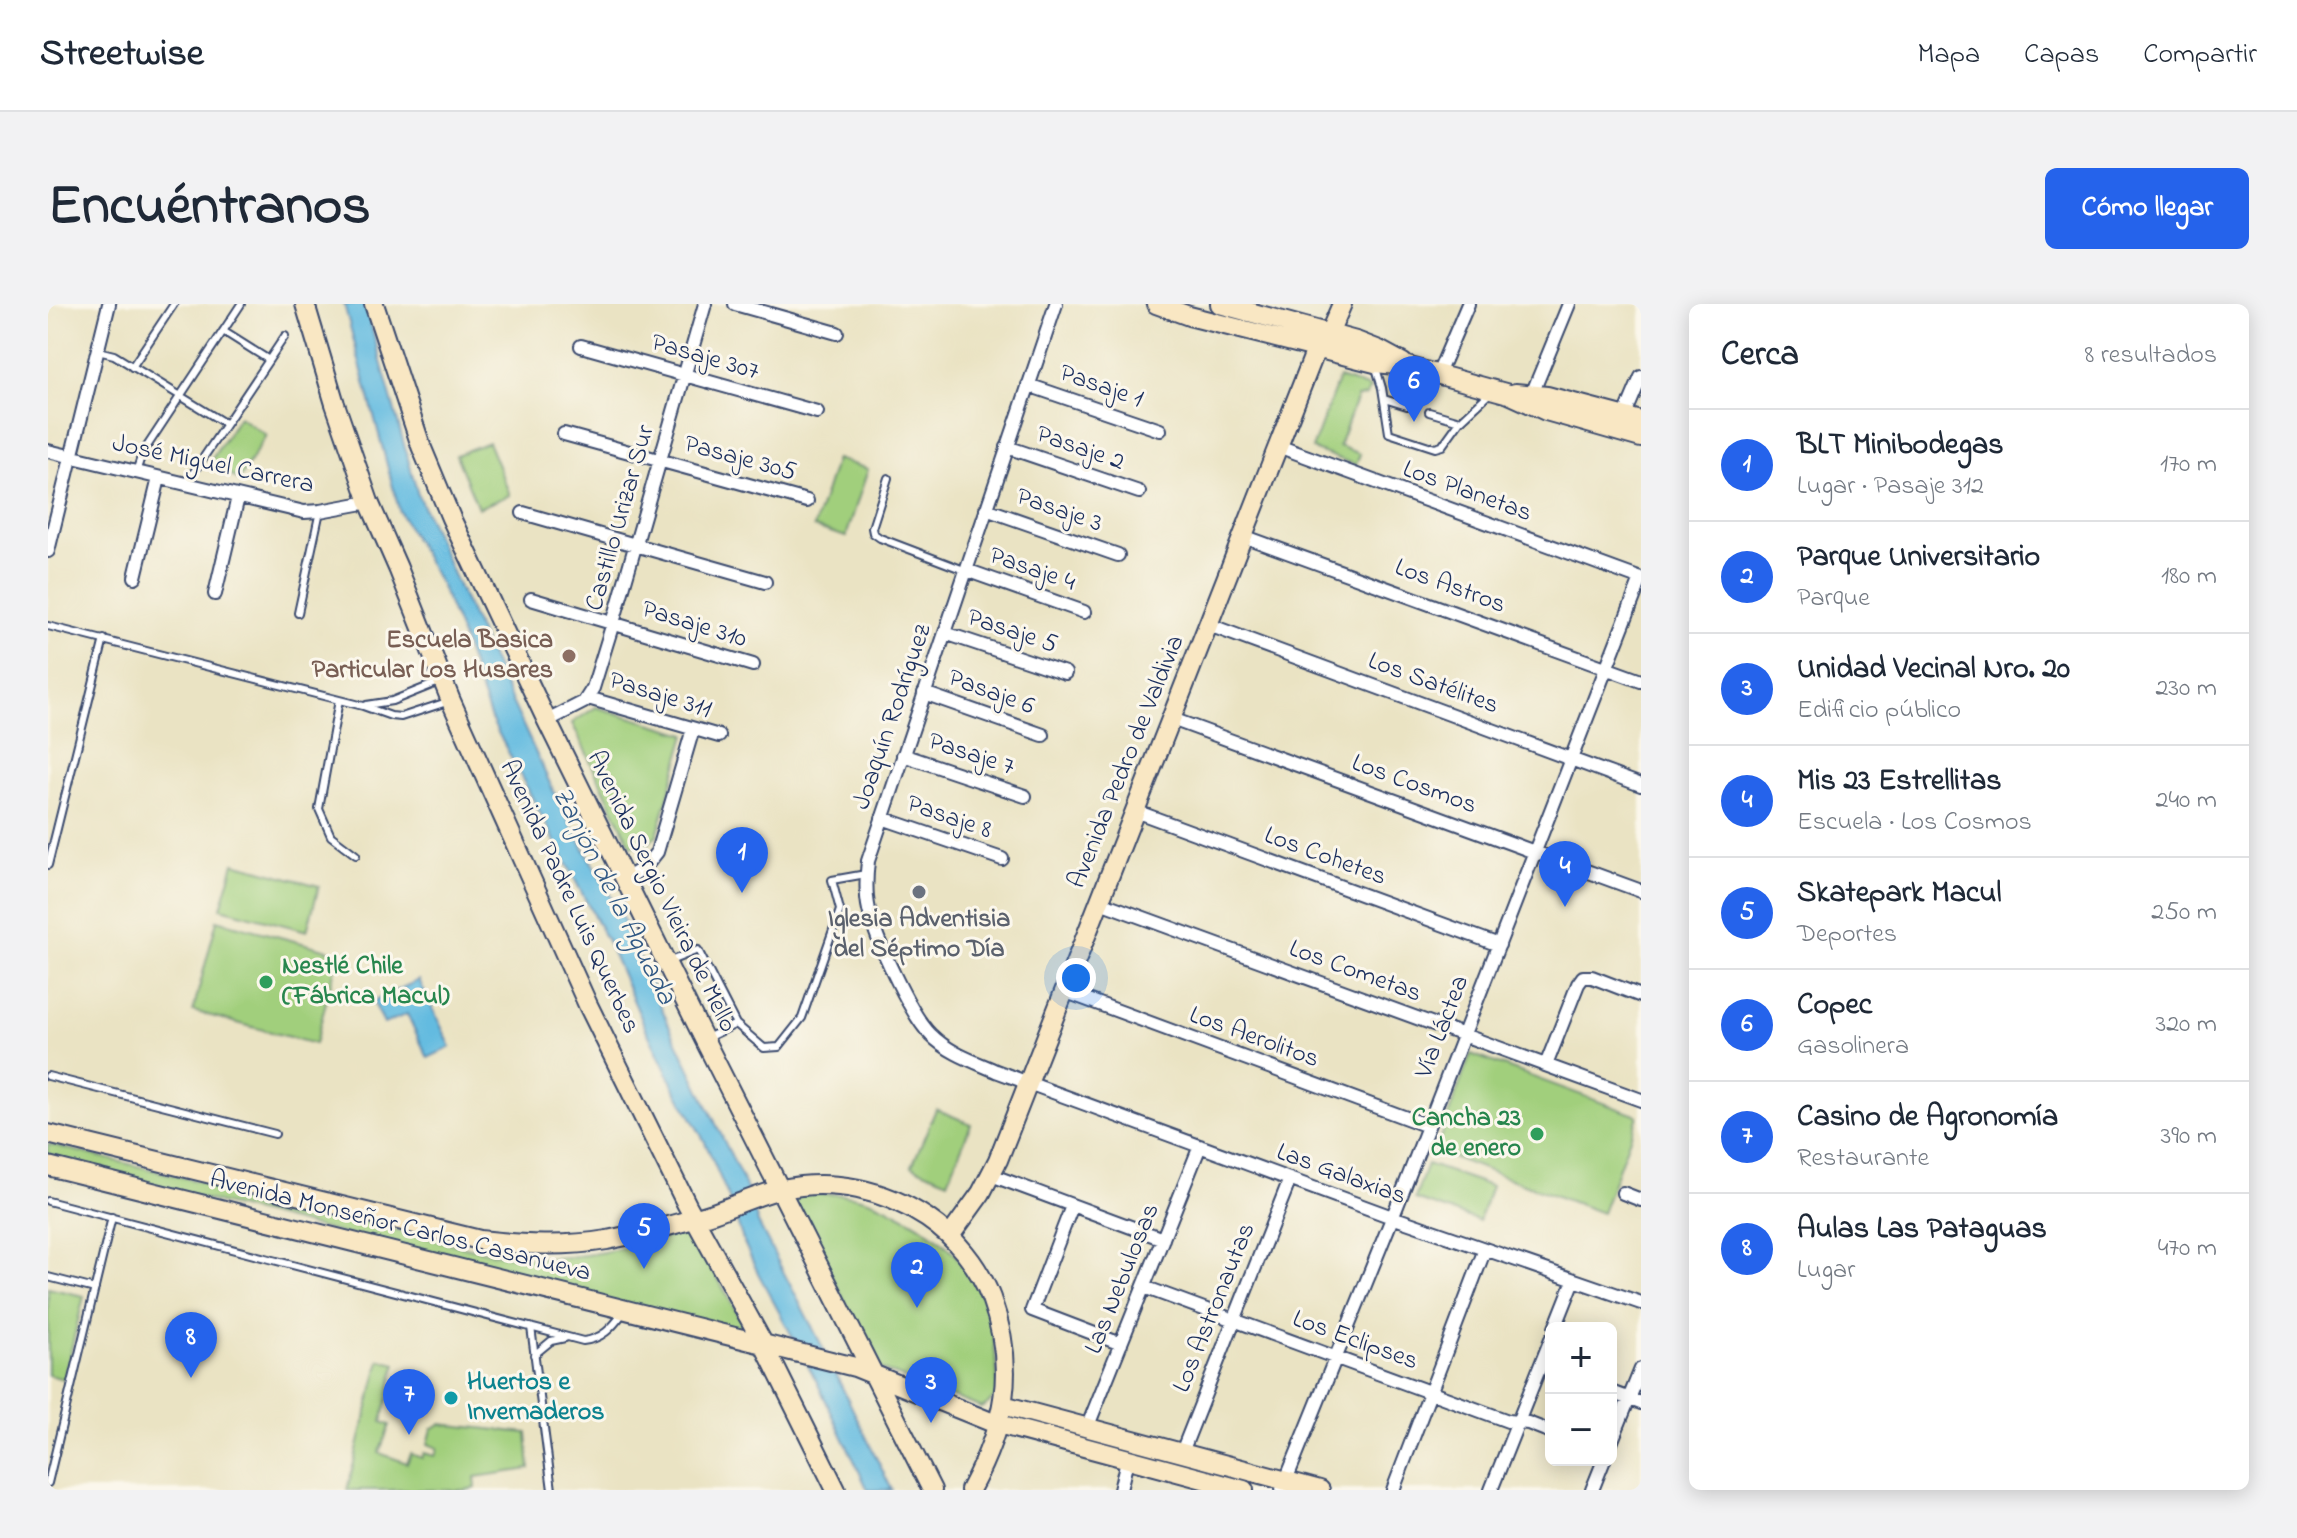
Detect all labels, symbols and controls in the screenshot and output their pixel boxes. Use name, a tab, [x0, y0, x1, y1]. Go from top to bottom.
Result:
text: Streetwise	[40, 27, 204, 83]
text: Mapa	[1918, 35, 1980, 76]
text: Capas	[2024, 35, 2099, 76]
text: Compartir	[2143, 35, 2257, 76]
text: Encuéntranos	[48, 168, 371, 249]
button: Cómo llegar	[2045, 168, 2249, 249]
street label: Pasaje 307	[646, 324, 764, 392]
text: Cerca	[1721, 331, 1799, 381]
text: 8 resultados	[2085, 337, 2217, 375]
street label: Pasaje 1	[1054, 355, 1148, 419]
pin: 6	[1388, 356, 1440, 422]
street label: Pasaje 2	[1031, 416, 1129, 482]
street label: Castillo Urizar Sur	[576, 420, 666, 615]
text: BLT Minibodegas	[1797, 424, 2004, 468]
street label: José Miguel Carrera	[109, 425, 317, 505]
street label: Pasaje 305	[680, 426, 801, 492]
text: 1	[1743, 446, 1751, 484]
text: 170 m	[2160, 446, 2217, 484]
street label: Los Planetas	[1397, 451, 1537, 533]
text: Lugar · Pasaje 312	[1797, 468, 1984, 506]
street label: Pasaje 3	[1011, 479, 1107, 543]
text: Parque Universitario	[1797, 536, 2040, 580]
street label: Pasaje 4	[984, 538, 1080, 603]
street label: Los Astros	[1389, 549, 1511, 625]
text: 2	[1741, 558, 1753, 596]
text: 180 m	[2161, 558, 2217, 596]
text: Parque	[1797, 580, 1870, 618]
street label: Pasaje 310	[637, 591, 751, 659]
street label: Pasaje 5	[962, 600, 1062, 664]
street label: Joaquín Rodríguez	[843, 619, 943, 815]
place label: Escuela Basica Particular Los Husares	[312, 622, 553, 690]
street label: Avenida Pedro de Valdivia	[1059, 630, 1195, 894]
street label: Los Satélites	[1362, 643, 1504, 725]
marker: Escuela Basica Particular Los Husares	[560, 647, 578, 665]
text: Unidad Vecinal Nro. 20	[1797, 648, 2070, 692]
street label: Pasaje 6	[942, 660, 1040, 726]
street label: Pasaje 311	[604, 662, 716, 730]
text: 3	[1742, 670, 1752, 708]
text: 230 m	[2155, 670, 2217, 708]
text: Edificio público	[1797, 692, 1961, 730]
street label: Pasaje 7	[923, 723, 1019, 787]
street label: Avenida Sergio Vieira de Mello	[576, 745, 746, 1039]
street label: Los Cosmos	[1346, 745, 1482, 825]
street label: Avenida Padre Luis Querbes	[489, 754, 649, 1040]
text: Mis 23 Estrellitas	[1797, 760, 2001, 804]
water label: Zanjón de la Aguada	[540, 780, 686, 1013]
text: 4	[1742, 782, 1752, 820]
text: 240 m	[2155, 782, 2217, 820]
street label: Pasaje 8	[901, 786, 997, 850]
text: Escuela · Los Cosmos	[1797, 804, 2032, 842]
street label: Los Cohetes	[1259, 817, 1391, 897]
pin: 1	[716, 827, 768, 893]
pin: 4	[1539, 841, 1591, 907]
text: Skatepark Macul	[1797, 872, 2001, 916]
marker: Iglesia Adventisia del Séptimo Día	[910, 883, 928, 901]
text: 5	[1740, 894, 1754, 932]
text: 250 m	[2151, 894, 2217, 932]
place label: Iglesia Adventisia del Séptimo Día	[828, 901, 1010, 969]
text: Deportes	[1797, 916, 1897, 954]
street label: Los Cometas	[1283, 930, 1427, 1014]
place label: Nestlé Chile (Fábrica Macul)	[282, 948, 450, 1016]
your location	[1056, 958, 1096, 998]
street label: Vía Láctea	[1406, 970, 1480, 1085]
marker: Nestlé Chile (Fábrica Macul)	[257, 973, 275, 991]
text: Copec	[1797, 984, 1872, 1028]
street label: Los Aerolitos	[1184, 997, 1324, 1079]
text: 6	[1741, 1006, 1753, 1044]
text: 320 m	[2155, 1006, 2217, 1044]
text: Gasolinera	[1797, 1028, 1909, 1066]
text: Casino de Agronomía	[1797, 1096, 2058, 1140]
place label: Cancha 23 de enero	[1412, 1100, 1521, 1168]
text: 7	[1742, 1118, 1752, 1156]
text: 390 m	[2161, 1118, 2217, 1156]
marker: Cancha 23 de enero	[1528, 1125, 1546, 1143]
street label: Las Galaxias	[1271, 1134, 1411, 1216]
text: Restaurante	[1797, 1140, 1929, 1178]
street label: Avenida Monseñor Carlos Casanueva	[205, 1161, 595, 1293]
street label: Las Nebulosas	[1076, 1198, 1170, 1360]
pin: 5	[618, 1203, 670, 1269]
text: Aulas Las Pataguas	[1797, 1208, 2047, 1252]
street label: Los Astronautas	[1164, 1217, 1266, 1399]
text: 8	[1742, 1230, 1752, 1268]
text: 470 m	[2158, 1230, 2217, 1268]
pin: 2	[891, 1242, 943, 1308]
text: Lugar	[1797, 1252, 1855, 1290]
street label: Los Eclipses	[1287, 1301, 1423, 1381]
pin: 8	[165, 1312, 217, 1378]
map controls	[1545, 1322, 1617, 1466]
button: +	[1545, 1322, 1617, 1394]
pin: 3	[905, 1357, 957, 1423]
place label: Huertos e Invernaderos	[467, 1364, 604, 1432]
pin: 7	[383, 1369, 435, 1435]
marker: Huertos e Invernaderos	[442, 1389, 460, 1407]
button: −	[1545, 1394, 1617, 1466]

